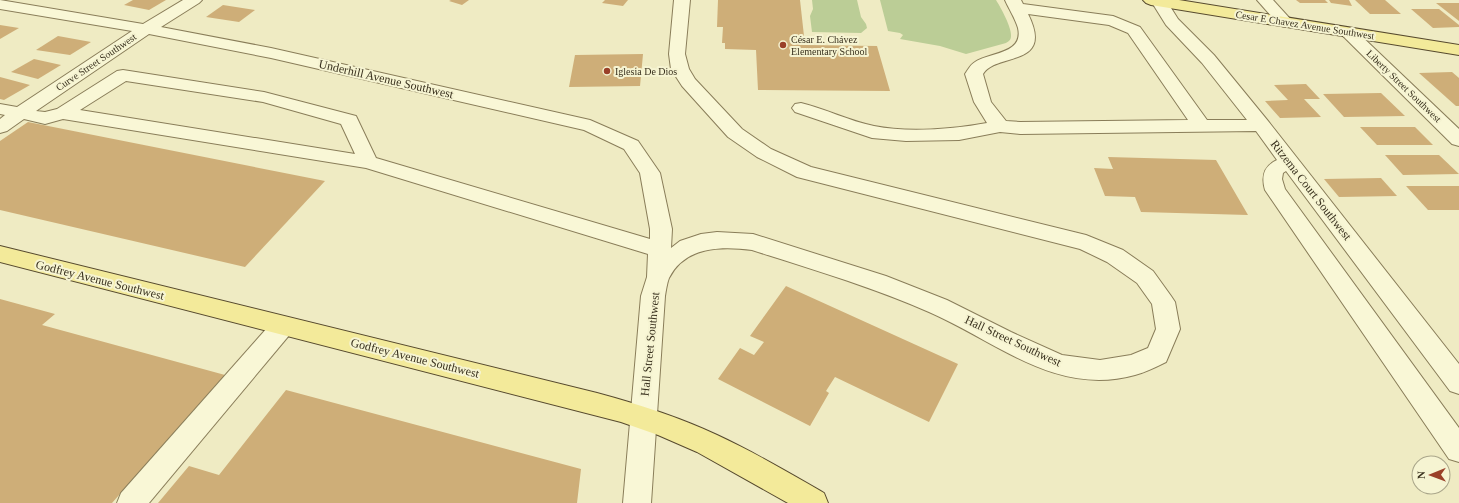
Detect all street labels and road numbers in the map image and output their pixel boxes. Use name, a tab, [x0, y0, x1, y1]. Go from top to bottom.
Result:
street label: Cesar E Chavez Avenue Southwest	[1235, 9, 1375, 41]
street label: Curve Street Southwest	[54, 31, 138, 93]
street label: Liberty Street Southwest	[1364, 48, 1444, 125]
street label: Underhill Avenue Southwest	[317, 57, 455, 101]
street label: Ritzema Court Southwest	[1268, 137, 1355, 243]
street label: Godfrey Avenue Southwest	[34, 257, 166, 303]
street label: Hall Street Southwest	[638, 291, 663, 397]
street label: Hall Street Southwest	[963, 313, 1064, 370]
street label: Godfrey Avenue Southwest	[349, 335, 481, 381]

